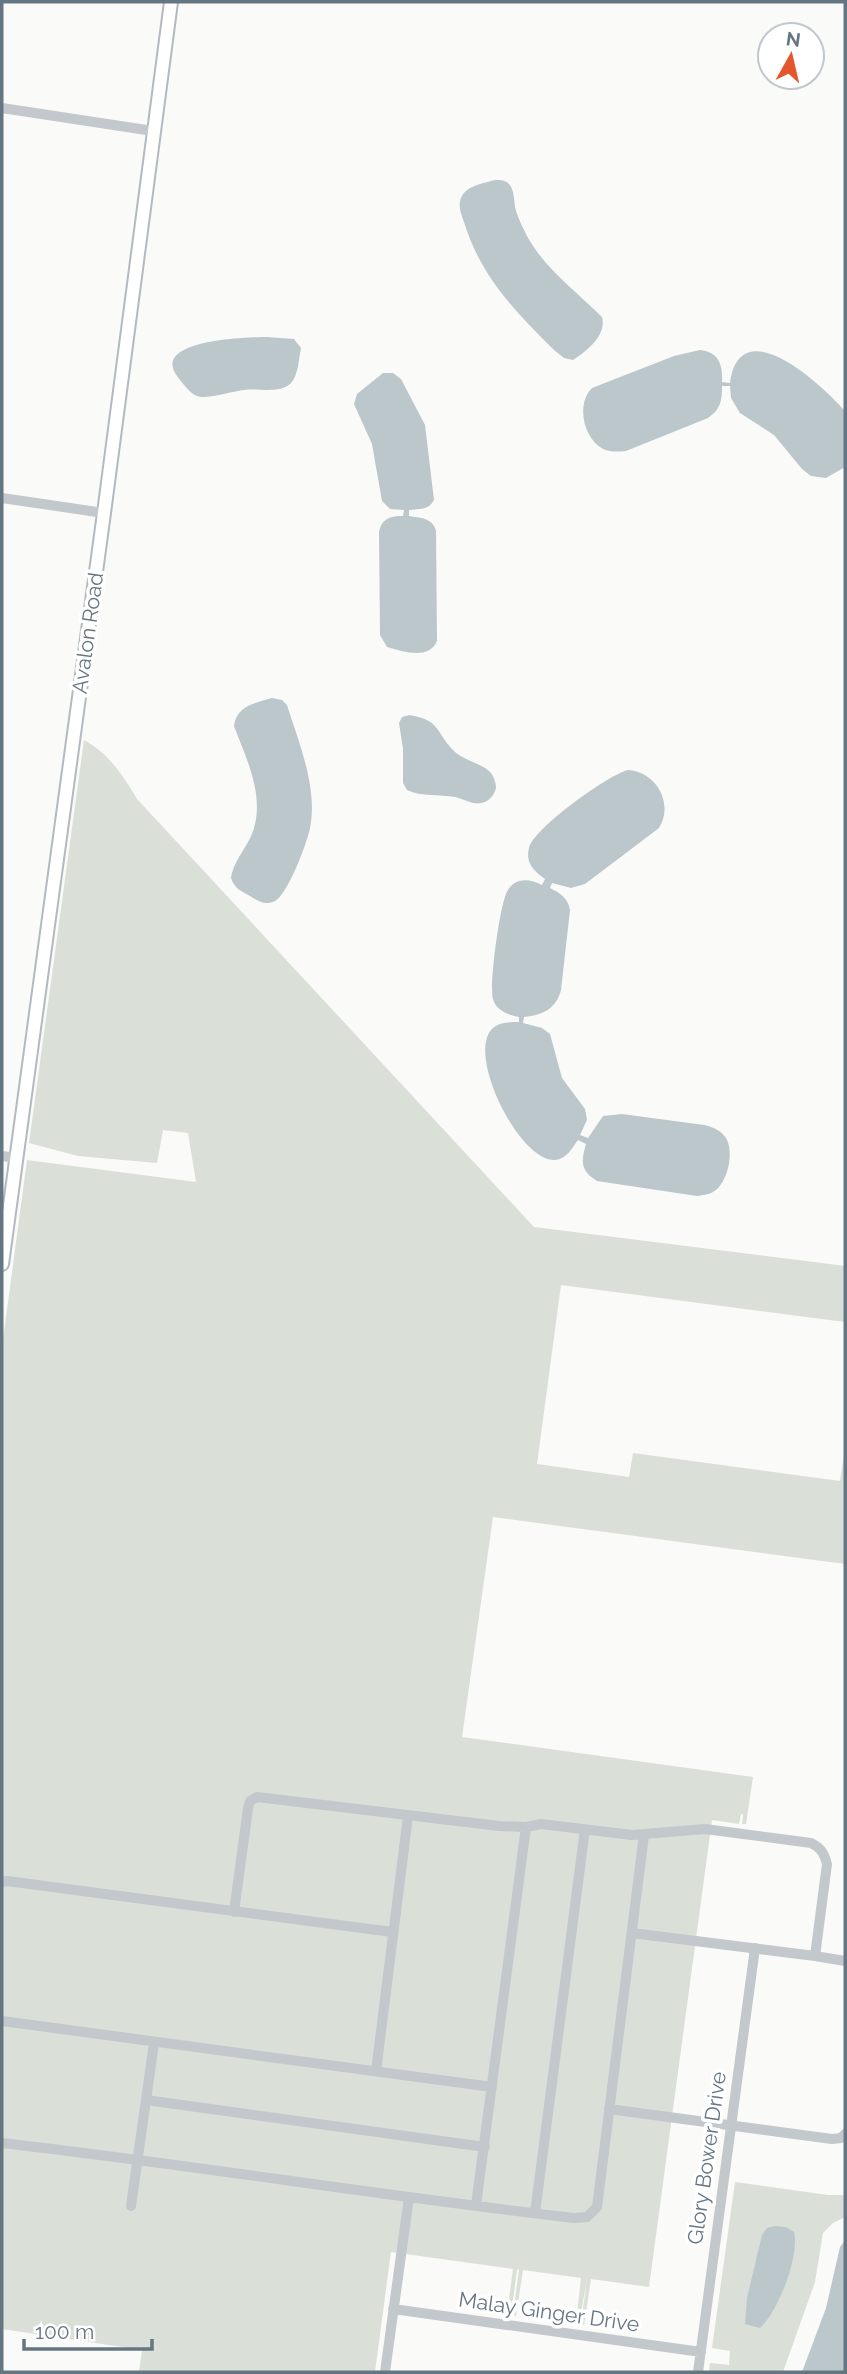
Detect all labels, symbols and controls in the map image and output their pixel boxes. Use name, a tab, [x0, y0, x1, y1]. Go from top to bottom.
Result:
north arrow	[756, 21, 826, 91]
text: N	[785, 27, 802, 51]
street label: Avalon Road	[67, 571, 108, 695]
street label: Glory Bower Drive	[682, 2070, 731, 2246]
street label: Malay Ginger Drive	[457, 2286, 641, 2337]
scale bar	[24, 2308, 152, 2352]
text: 100 m	[35, 2319, 94, 2344]

